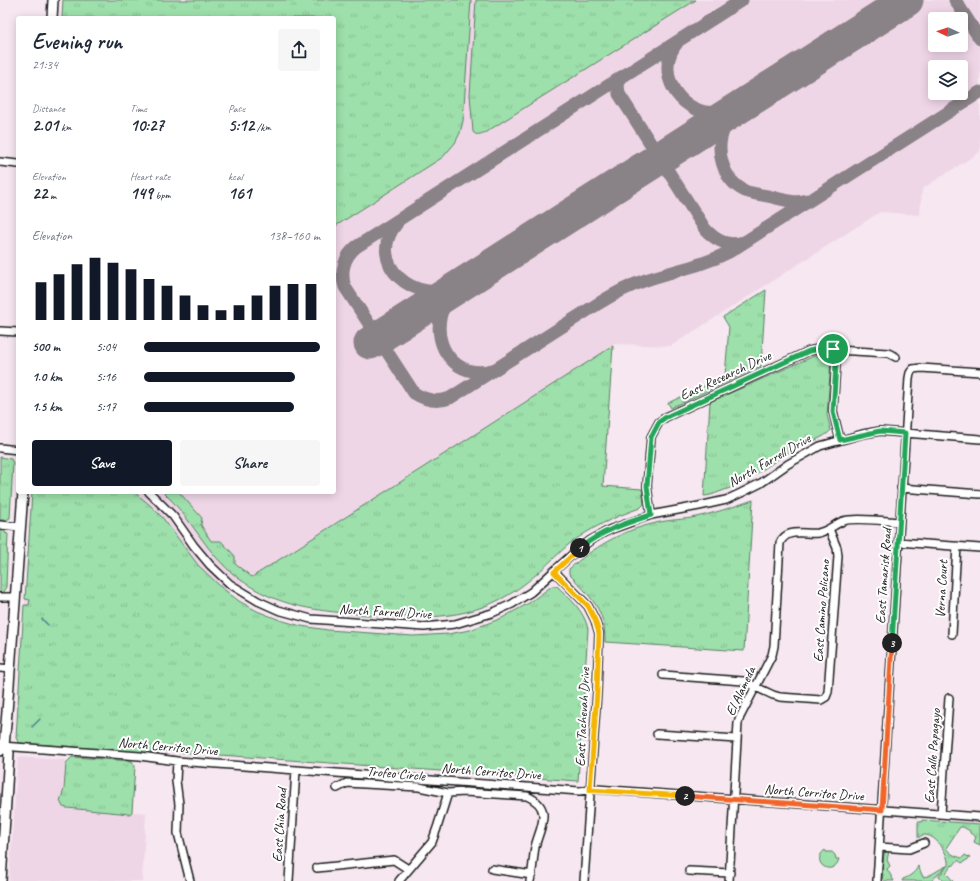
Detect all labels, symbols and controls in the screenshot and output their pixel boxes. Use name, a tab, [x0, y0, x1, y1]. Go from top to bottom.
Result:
north arrow	[928, 12, 968, 52]
map controls	[928, 12, 968, 100]
text: Evening run	[32, 28, 122, 56]
button: share	[278, 29, 320, 71]
text: 21:34	[32, 57, 58, 73]
button: layers	[928, 60, 968, 100]
text: Distance	[32, 101, 65, 115]
text: Time	[130, 101, 147, 115]
text: Pace	[228, 101, 245, 115]
text: 2.01	[32, 115, 58, 136]
text: 10:27	[130, 115, 164, 136]
text: 5:12	[228, 115, 254, 136]
text: km	[58, 120, 72, 134]
text: /km	[254, 120, 271, 134]
text: Elevation	[32, 169, 66, 183]
text: Heart rate	[130, 169, 170, 183]
text: kcal	[228, 169, 243, 183]
text: 22	[32, 183, 47, 204]
text: 149	[130, 183, 153, 204]
text: 161	[228, 183, 251, 204]
text: m	[47, 188, 56, 202]
text: bpm	[153, 188, 171, 202]
text: Elevation	[32, 228, 72, 244]
text: 138–160 m	[269, 228, 320, 244]
pin	[816, 332, 850, 366]
icon: arrive	[822, 338, 844, 360]
text: 500 m	[32, 339, 60, 355]
text: 5:04	[96, 339, 116, 355]
street label: East Research Drive	[677, 346, 775, 404]
text: 1.0 km	[32, 369, 62, 385]
text: 5:16	[96, 369, 116, 385]
text: 1.5 km	[32, 399, 62, 415]
text: 5:17	[96, 399, 116, 415]
street label: North Farrell Drive	[725, 429, 815, 491]
button: Save	[32, 440, 172, 486]
button: Share	[180, 440, 320, 486]
street label: East Tamarisk Road	[872, 525, 895, 624]
pin: 1	[570, 538, 590, 558]
text: 1	[578, 541, 582, 555]
street label: East Camino Pelicano	[809, 557, 834, 663]
street label: Verna Court	[931, 558, 952, 618]
street label: North Farrell Drive	[339, 601, 433, 622]
pin: 3	[882, 633, 902, 653]
text: 3	[890, 636, 894, 650]
street label: El Alameda	[722, 663, 760, 719]
street label: East Tachevah Drive	[571, 666, 594, 767]
street label: East Calle Papagayo	[921, 707, 944, 804]
street label: North Cerritos Drive	[118, 734, 220, 759]
street label: North Cerritos Drive	[441, 760, 543, 784]
street label: Trofeo Circle	[366, 762, 427, 785]
street label: North Cerritos Drive	[764, 781, 866, 805]
street label: East Chia Road	[268, 785, 291, 863]
pin: 2	[675, 786, 695, 806]
text: 2	[683, 789, 687, 803]

